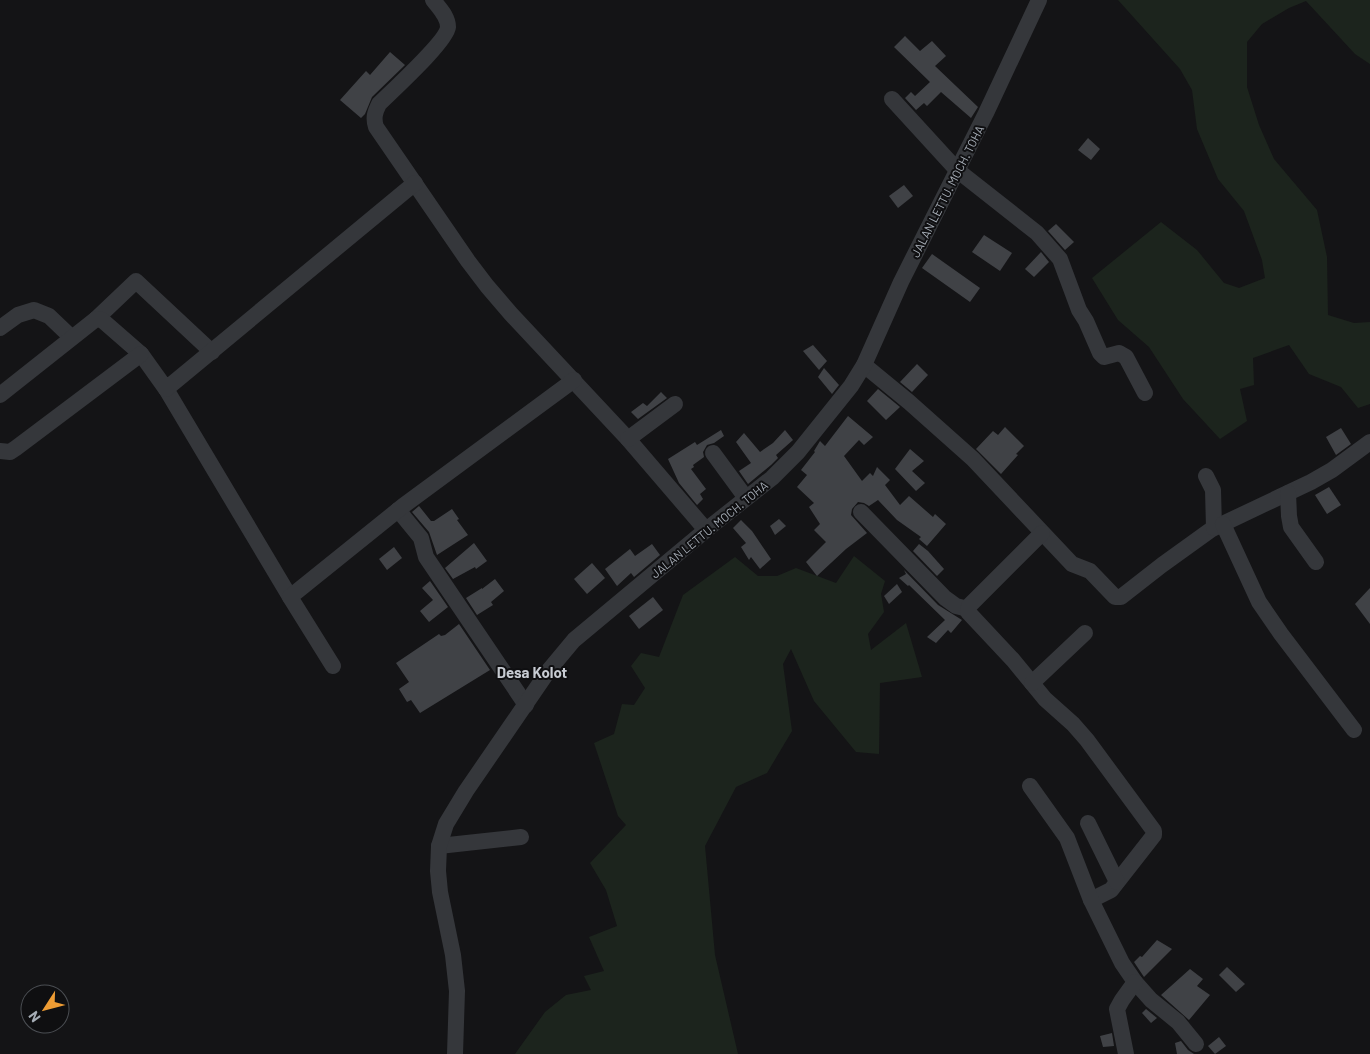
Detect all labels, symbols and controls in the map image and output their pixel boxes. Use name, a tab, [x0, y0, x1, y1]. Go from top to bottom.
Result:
street label: JALAN LETTU. MOCH. TOHA	[908, 123, 986, 259]
street label: JALAN LETTU. MOCH. TOHA	[648, 478, 770, 580]
district label: Desa Kolot	[497, 663, 568, 681]
north arrow	[20, 984, 70, 1034]
text: N	[24, 1008, 44, 1026]

